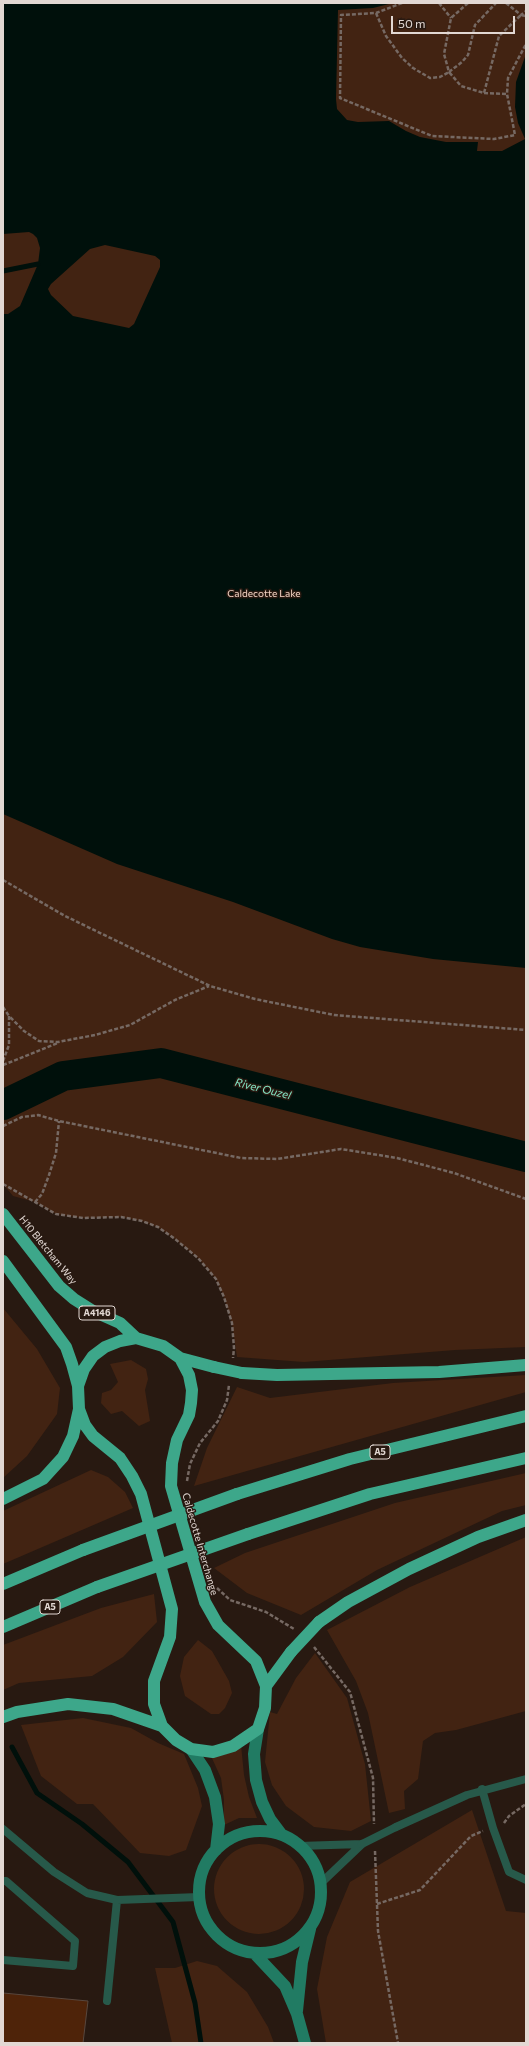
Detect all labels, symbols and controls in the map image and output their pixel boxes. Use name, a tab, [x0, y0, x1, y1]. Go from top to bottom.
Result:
scale bar	[393, 8, 517, 34]
text: 50 m	[398, 16, 426, 30]
park label: Caldecotte Lake	[227, 588, 301, 600]
water label: River Ouzel	[234, 1076, 292, 1102]
street label: H10 Bletcham Way	[17, 1213, 79, 1287]
road number: A4146	[79, 1306, 115, 1320]
road number: A5	[370, 1445, 390, 1459]
street label: Caldecotte Interchange	[180, 1492, 220, 1596]
road number: A5	[40, 1600, 60, 1614]

